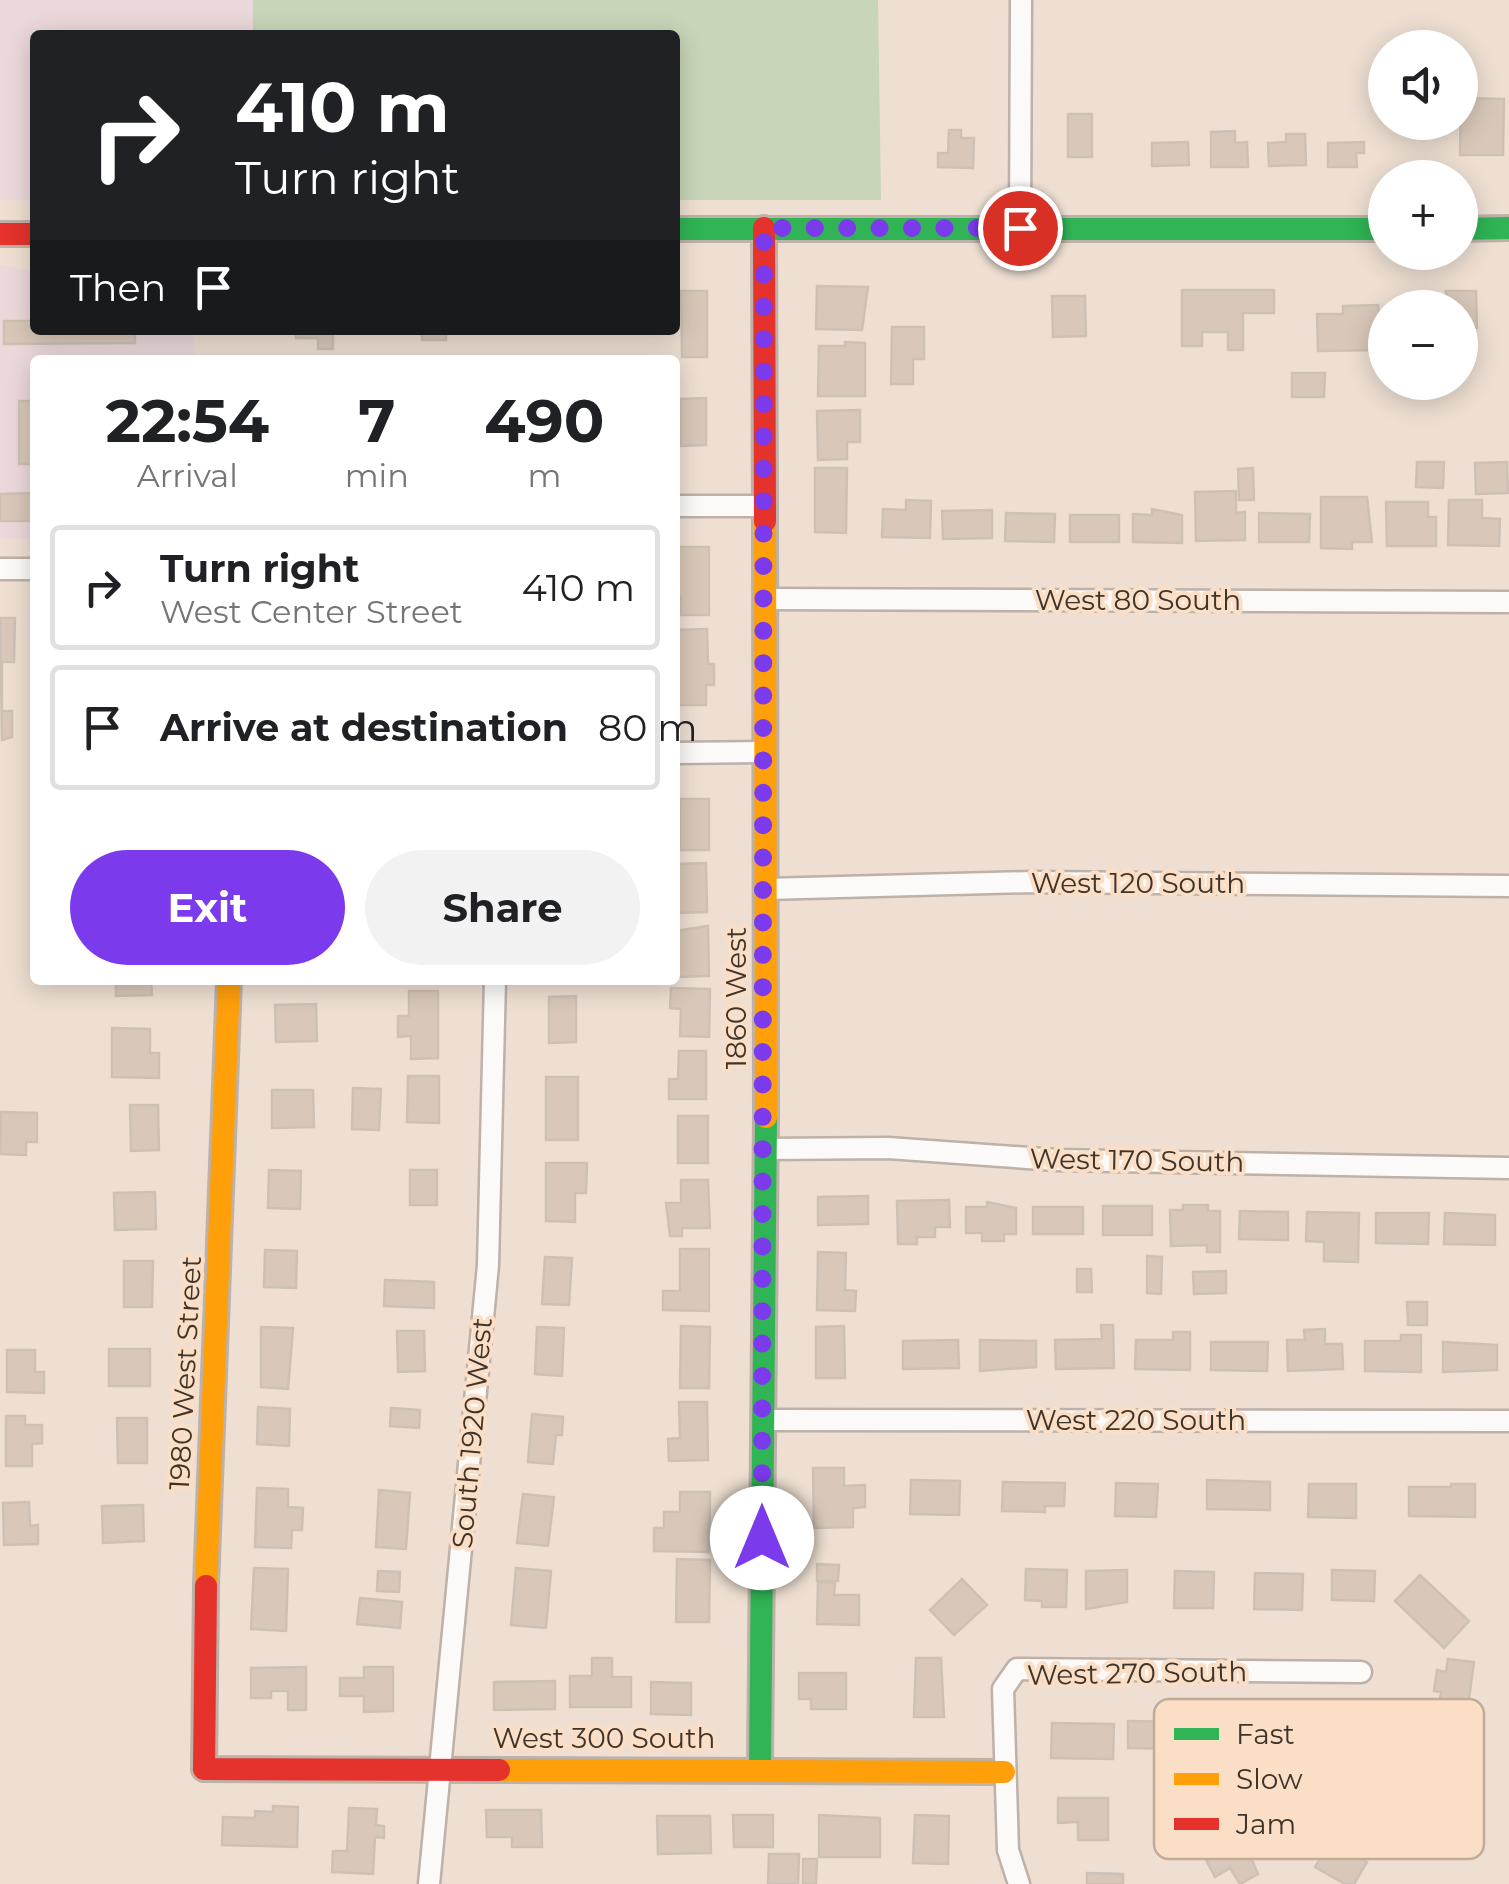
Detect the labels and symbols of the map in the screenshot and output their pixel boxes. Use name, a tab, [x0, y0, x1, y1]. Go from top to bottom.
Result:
pin	[978, 186, 1063, 271]
street label: West 80 South	[1035, 583, 1241, 617]
street label: West 120 South	[1031, 866, 1245, 900]
street label: 1860 West	[719, 927, 753, 1069]
street label: West 170 South	[1029, 1141, 1245, 1179]
street label: 1980 West Street	[162, 1255, 208, 1491]
street label: South 1920 West	[445, 1316, 499, 1550]
street label: West 220 South	[1026, 1403, 1246, 1437]
position arrow	[710, 1486, 814, 1590]
street label: West 270 South	[1027, 1654, 1247, 1692]
legend	[1154, 1699, 1484, 1859]
text: Fast	[1236, 1717, 1295, 1751]
street label: West 300 South	[493, 1721, 715, 1755]
text: Slow	[1236, 1762, 1303, 1796]
text: Jam	[1235, 1807, 1296, 1841]

